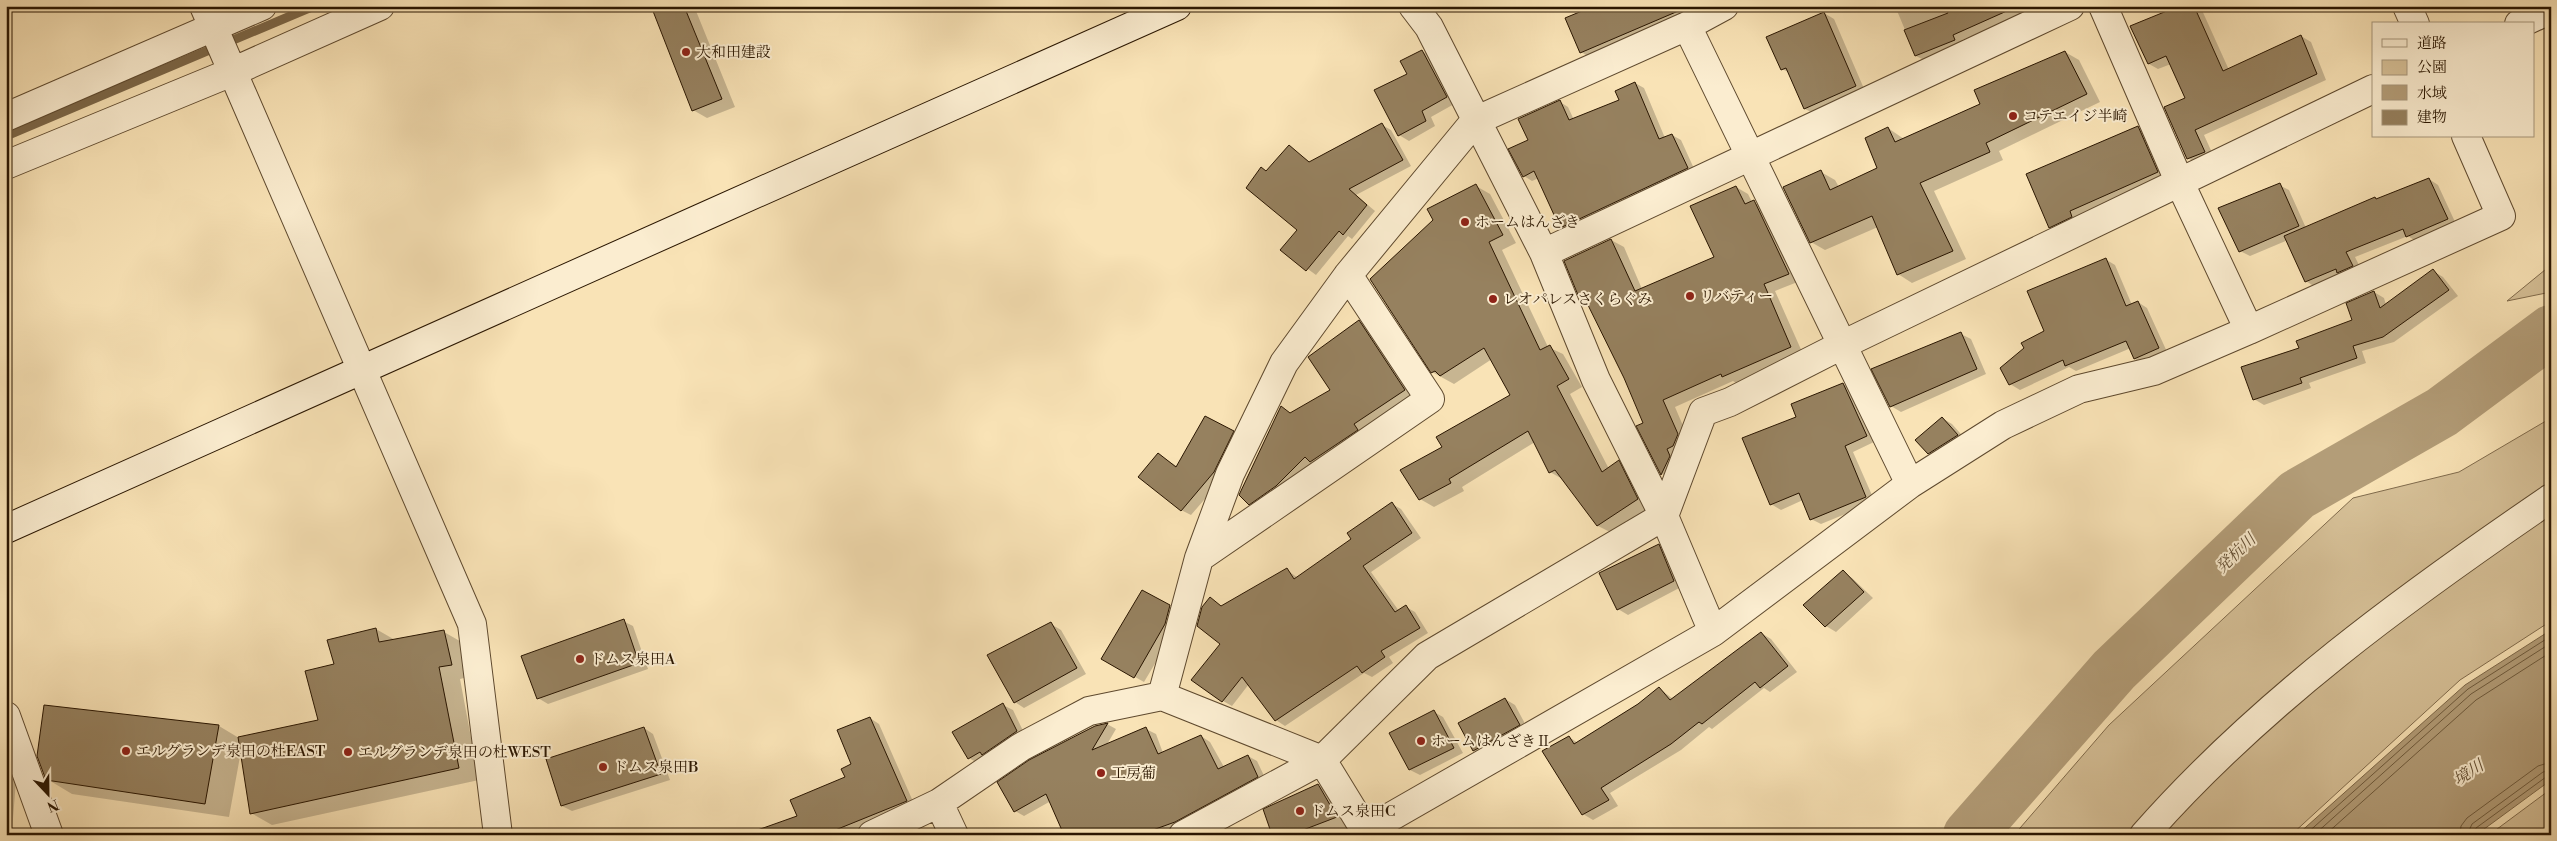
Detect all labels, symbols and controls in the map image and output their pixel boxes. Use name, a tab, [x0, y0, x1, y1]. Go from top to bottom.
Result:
legend	[2372, 22, 2534, 138]
text: 道路	[2417, 34, 2447, 53]
place label: 大和田建設	[696, 43, 771, 62]
marker: 大和田建設	[680, 46, 692, 58]
text: 公園	[2417, 58, 2447, 77]
text: 水域	[2417, 84, 2447, 103]
place label: コテエイジ半崎	[2023, 107, 2127, 126]
text: 建物	[2417, 108, 2447, 127]
marker: コテエイジ半崎	[2007, 110, 2019, 122]
place label: ホームはんざき	[1475, 213, 1580, 232]
marker: ホームはんざき	[1459, 216, 1471, 228]
place label: リバティー	[1700, 287, 1773, 306]
place label: レオパレスさくらぐみ	[1503, 290, 1652, 309]
marker: リバティー	[1684, 290, 1696, 302]
marker: レオパレスさくらぐみ	[1487, 293, 1499, 305]
water label: 発杭川	[2211, 528, 2261, 578]
place label: ドムス泉田A	[590, 650, 676, 669]
marker: ドムス泉田A	[574, 653, 586, 665]
place label: ホームはんざきⅡ	[1431, 732, 1551, 751]
marker: ホームはんざきⅡ	[1415, 735, 1427, 747]
place label: エルグランデ泉田の杜EAST	[136, 742, 326, 761]
place label: エルグランデ泉田の杜WEST	[358, 743, 551, 762]
marker: エルグランデ泉田の杜EAST	[120, 745, 132, 757]
marker: エルグランデ泉田の杜WEST	[342, 746, 354, 758]
water label: 境川	[2450, 755, 2489, 790]
place label: ドムス泉田B	[613, 758, 699, 777]
marker: ドムス泉田B	[597, 761, 609, 773]
place label: 工房葡	[1111, 764, 1156, 783]
marker: 工房葡	[1095, 767, 1107, 779]
north arrow	[22, 768, 72, 818]
text: N	[44, 795, 61, 816]
place label: ドムス泉田C	[1310, 802, 1395, 821]
marker: ドムス泉田C	[1294, 805, 1306, 817]

